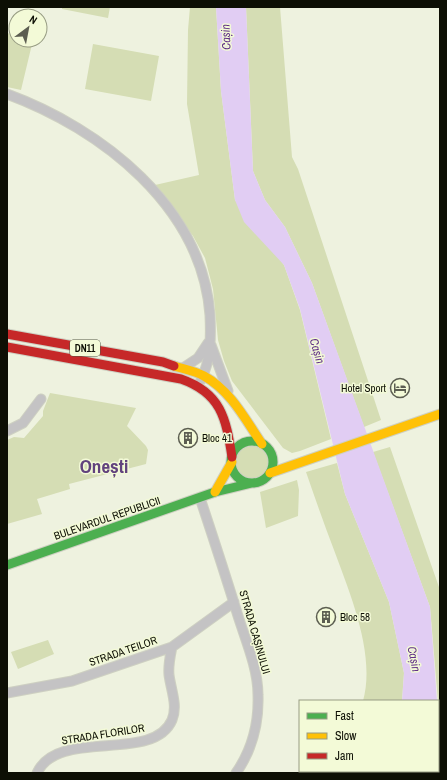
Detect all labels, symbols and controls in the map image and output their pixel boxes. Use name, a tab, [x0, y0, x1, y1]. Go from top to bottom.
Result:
north arrow	[8, 8, 48, 48]
text: N	[27, 12, 40, 27]
water label: Cașin	[218, 24, 234, 50]
water label: Cașin	[306, 336, 328, 366]
road number: DN11	[70, 340, 100, 356]
hotel icon: Hotel Sport	[389, 377, 411, 399]
place label: Hotel Sport	[341, 381, 386, 395]
building icon: Bloc 41	[177, 427, 199, 449]
place label: Bloc 41	[202, 431, 232, 445]
district label: Onești	[80, 453, 128, 479]
street label: BULEVARDUL REPUBLICII	[52, 493, 162, 543]
street label: STRADA CAȘINULUI	[236, 588, 274, 676]
building icon: Bloc 58	[315, 606, 337, 628]
place label: Bloc 58	[340, 610, 370, 624]
street label: STRADA TEILOR	[87, 633, 159, 669]
water label: Cașin	[404, 645, 424, 673]
legend	[299, 700, 439, 772]
text: Fast	[335, 708, 354, 724]
street label: STRADA FLORILOR	[61, 720, 146, 747]
text: Slow	[335, 728, 357, 744]
text: Jam	[335, 748, 354, 764]

